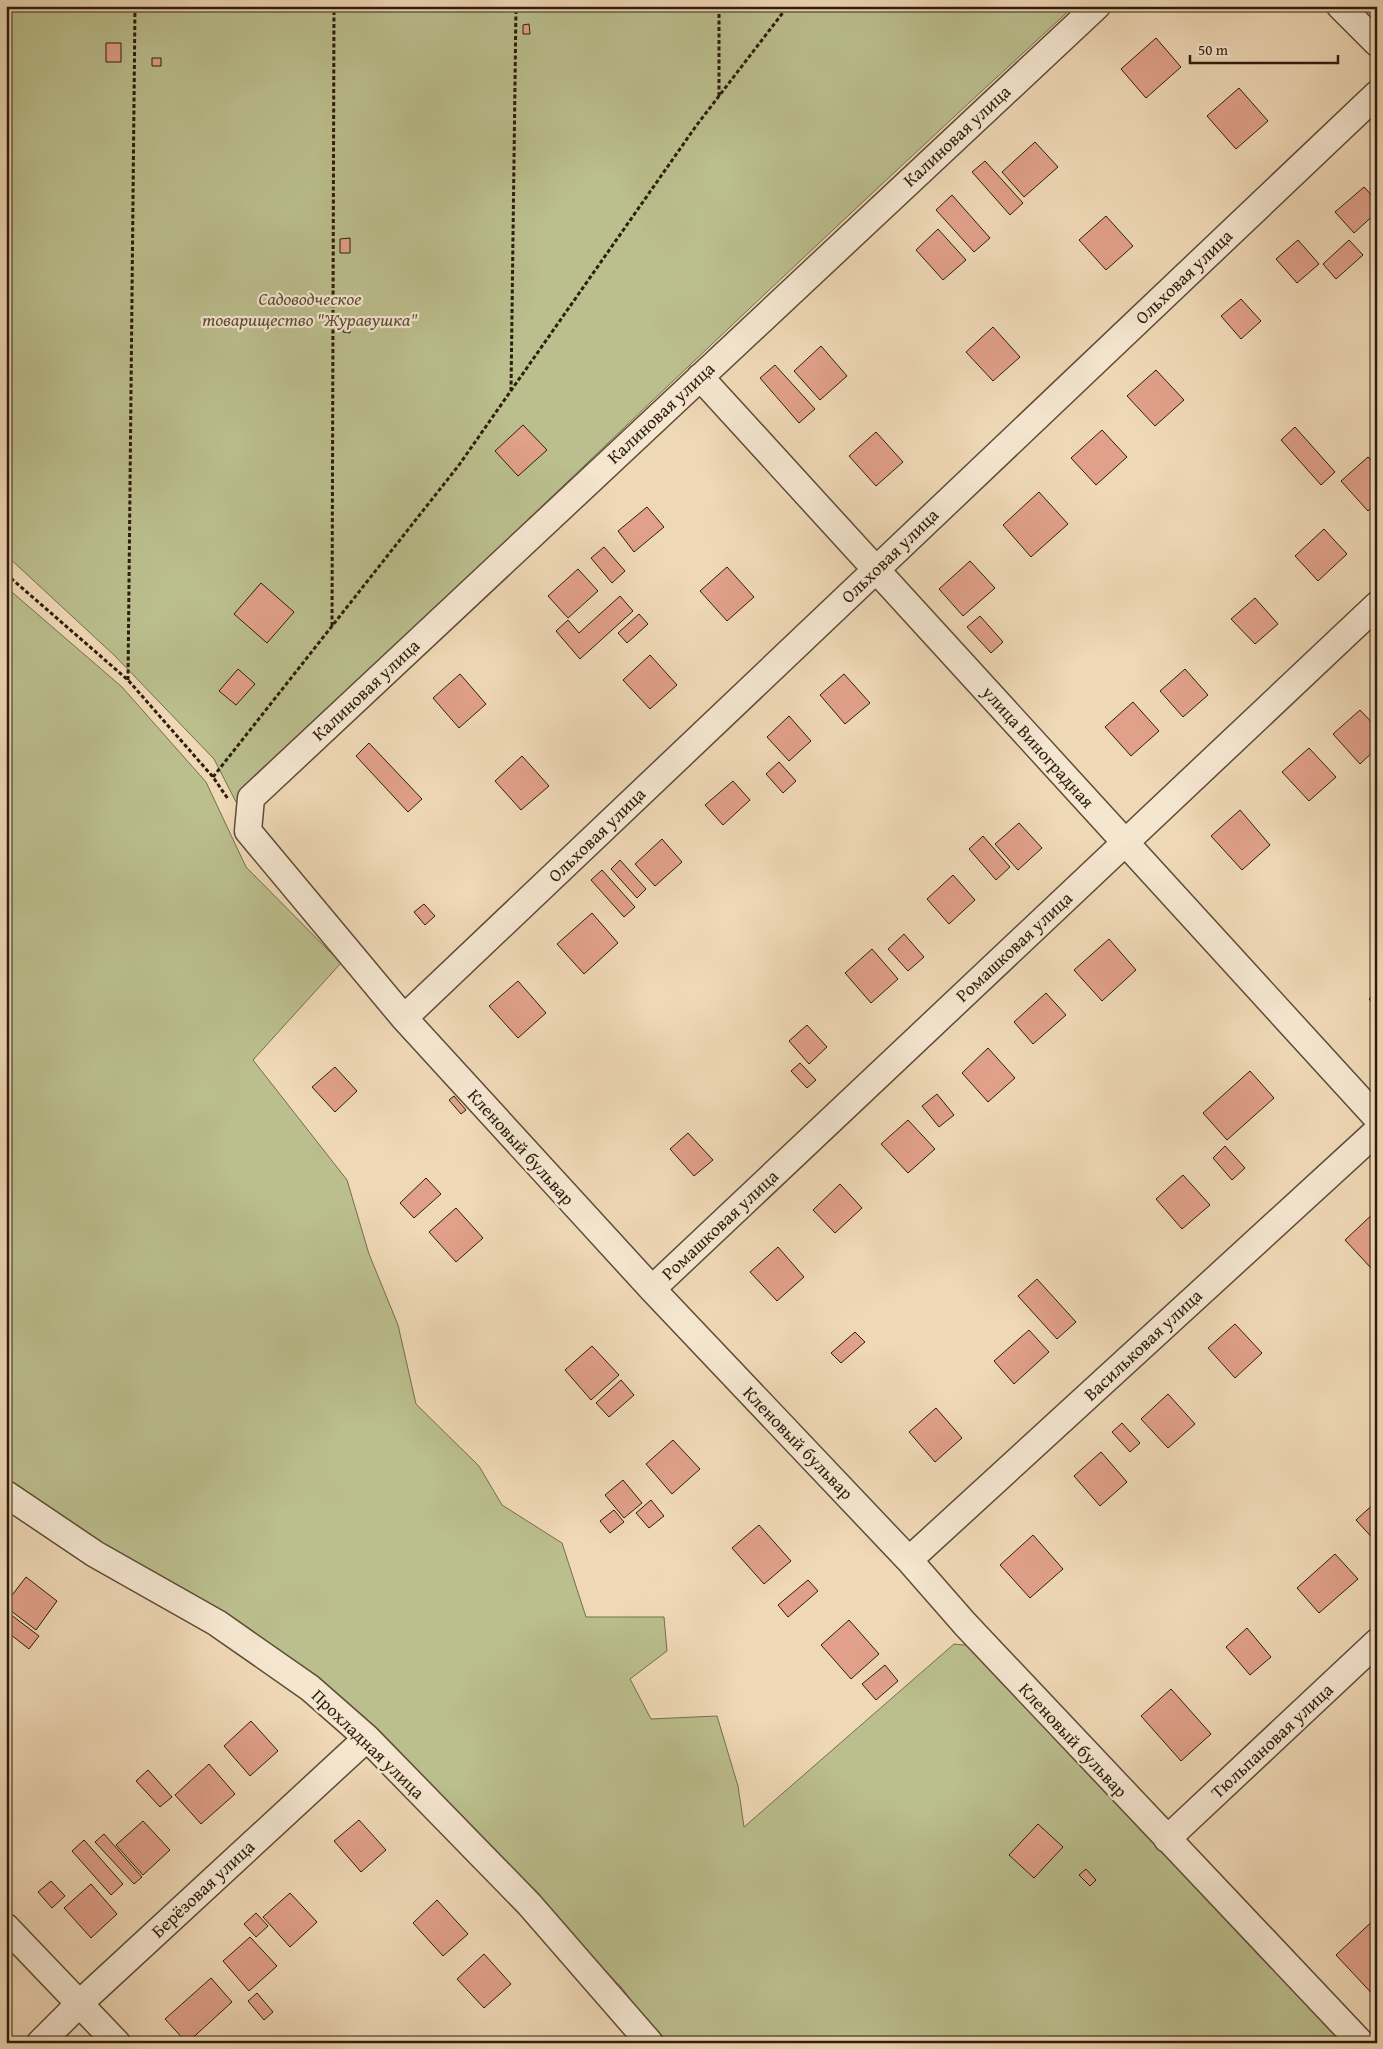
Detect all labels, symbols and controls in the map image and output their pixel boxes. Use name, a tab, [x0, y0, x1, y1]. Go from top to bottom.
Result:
scale bar	[1190, 32, 1338, 64]
text: 50 m	[1198, 39, 1229, 60]
street label: Калиновая улица	[897, 78, 1017, 193]
street label: Ольховая улица	[1129, 223, 1239, 330]
park label: Садоводческое товарищество "Журавушка"	[202, 285, 418, 333]
street label: Калиновая улица	[601, 355, 721, 470]
street label: Ольховая улица	[835, 502, 945, 609]
street label: Калиновая улица	[306, 632, 426, 747]
street label: улица Виноградная	[975, 679, 1101, 814]
street label: Ольховая улица	[542, 781, 652, 888]
street label: Ромашковая улица	[949, 885, 1079, 1008]
street label: Кленовый бульвар	[462, 1082, 581, 1211]
street label: Ромашковая улица	[655, 1163, 785, 1286]
street label: Васильковая улица	[1077, 1282, 1208, 1407]
street label: Кленовый бульвар	[737, 1380, 860, 1506]
street label: Кленовый бульвар	[1013, 1676, 1134, 1804]
street label: Тюльпановая улица	[1204, 1676, 1339, 1805]
street label: Прохладная улица	[306, 1682, 431, 1805]
street label: Берёзовая улица	[145, 1833, 261, 1944]

